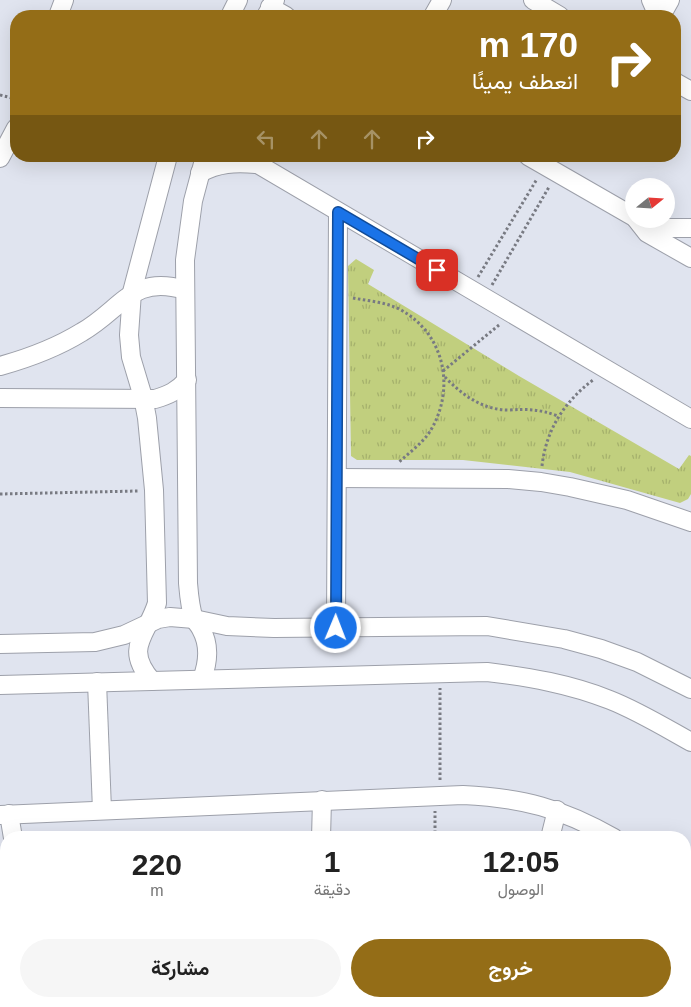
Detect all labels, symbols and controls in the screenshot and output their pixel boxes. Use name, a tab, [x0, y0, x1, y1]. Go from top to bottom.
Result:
text: 170 m	[479, 25, 578, 64]
icon: right	[596, 30, 661, 95]
text: انعطف يمينًا	[472, 69, 578, 94]
icon: left	[252, 125, 280, 153]
icon: ahead	[305, 125, 333, 153]
icon: ahead	[358, 125, 386, 153]
icon: right	[411, 125, 439, 153]
north arrow	[625, 178, 675, 228]
map controls	[625, 178, 675, 228]
pin	[416, 249, 458, 291]
icon: arrive	[423, 256, 451, 284]
position arrow	[309, 601, 361, 653]
text: 1	[324, 845, 341, 878]
text: 12:05	[482, 845, 559, 878]
text: 220	[132, 848, 182, 881]
text: دقيقة	[314, 881, 351, 898]
text: الوصول	[498, 881, 544, 898]
text: m	[150, 882, 164, 899]
button: مشاركة	[20, 939, 341, 997]
button: خروج	[351, 939, 671, 997]

